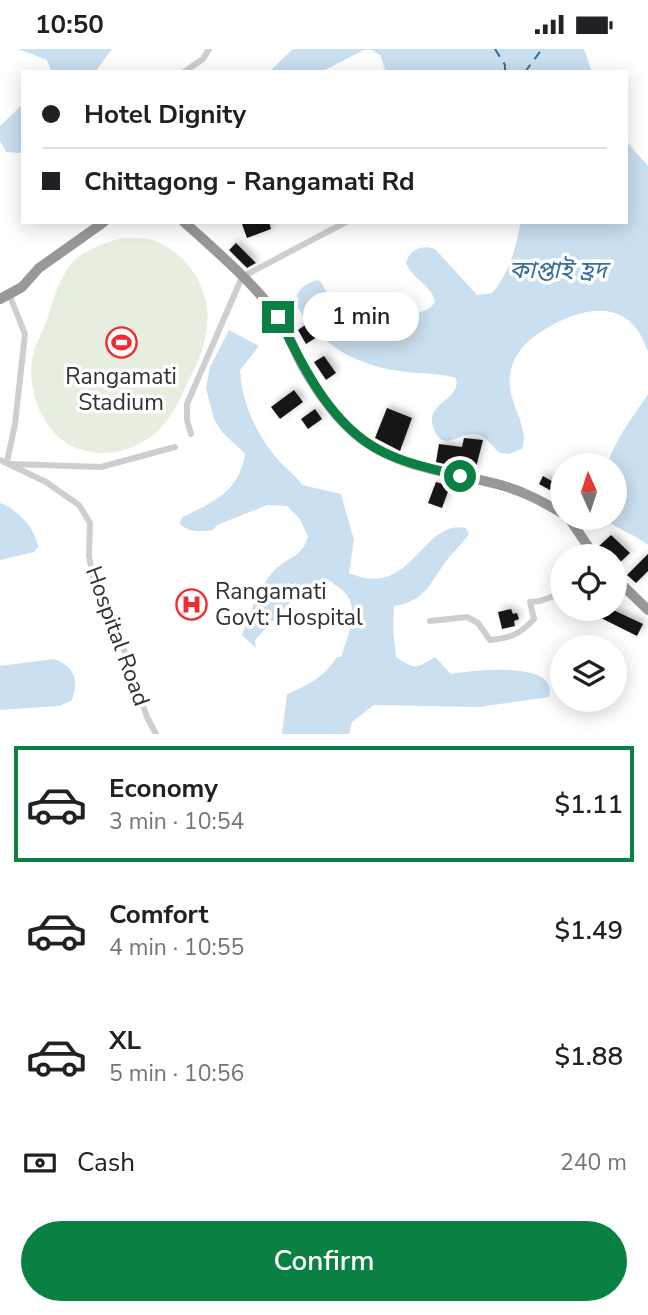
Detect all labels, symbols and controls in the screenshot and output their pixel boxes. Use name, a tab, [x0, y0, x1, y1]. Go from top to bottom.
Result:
text: 10:50	[35, 7, 104, 42]
text: Hotel Dignity	[84, 97, 246, 132]
text: Chittagong - Rangamati Rd	[84, 164, 415, 199]
water label: কাপ্তাই হ্রদ	[509, 254, 611, 286]
callout: 1 min	[302, 293, 418, 341]
route end	[262, 301, 294, 333]
text: 1 min	[332, 301, 390, 332]
sports icon: Rangamati Stadium	[104, 325, 138, 359]
place label: Rangamati Stadium	[65, 361, 177, 418]
north arrow	[550, 453, 626, 530]
map controls	[550, 453, 627, 712]
route start	[444, 460, 476, 492]
button: locate	[550, 544, 627, 621]
street label: Hospital Road	[78, 562, 157, 710]
place label: Rangamati Govt: Hospital	[215, 576, 363, 633]
hospital icon: Rangamati Govt: Hospital	[175, 587, 209, 621]
button: layers	[550, 635, 627, 712]
text: Economy	[109, 771, 218, 806]
icon: car	[25, 773, 88, 836]
text: $1.11	[554, 787, 623, 822]
text: 3 min · 10:54	[109, 806, 244, 837]
text: Comfort	[109, 897, 209, 932]
icon: car	[25, 899, 88, 962]
text: $1.49	[554, 913, 623, 948]
text: 4 min · 10:55	[109, 932, 244, 963]
text: XL	[109, 1023, 141, 1058]
icon: car	[25, 1025, 88, 1088]
text: $1.88	[554, 1039, 623, 1074]
text: 5 min · 10:56	[109, 1058, 244, 1089]
icon: cash	[21, 1144, 59, 1182]
text: Cash	[77, 1145, 135, 1180]
text: 240 m	[560, 1147, 627, 1178]
button: Confirm	[21, 1221, 627, 1301]

